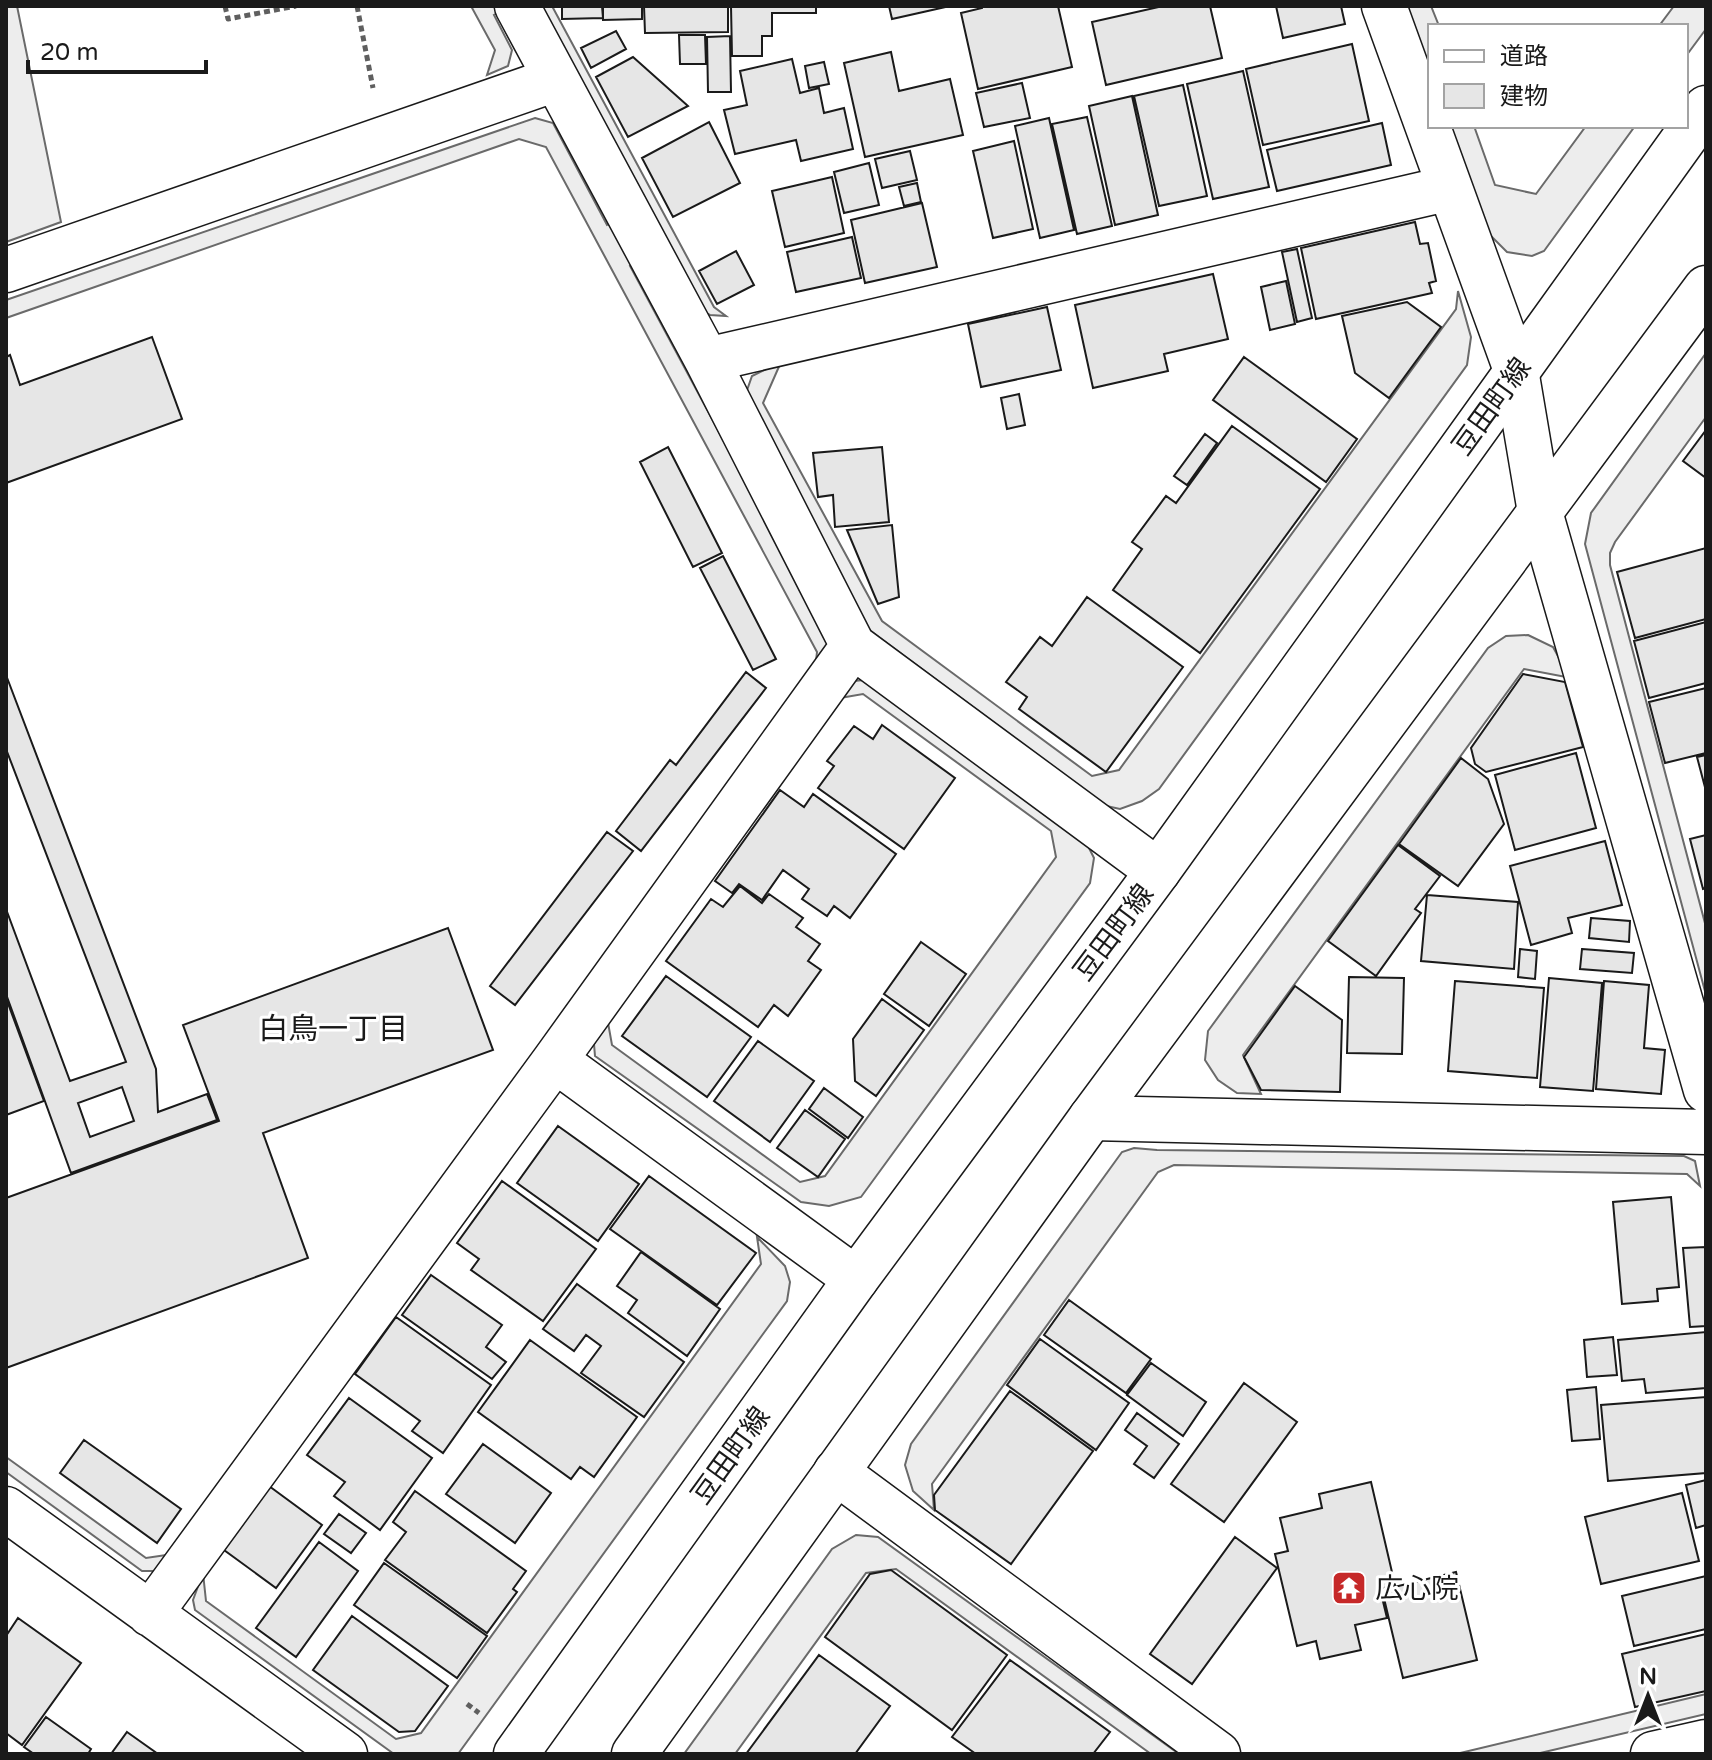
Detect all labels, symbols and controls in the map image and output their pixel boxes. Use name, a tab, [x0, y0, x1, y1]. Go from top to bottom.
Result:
scale bar	[28, 24, 206, 74]
legend	[1428, 24, 1688, 128]
text: 20 m	[40, 38, 98, 67]
text: 道路	[1500, 42, 1548, 71]
text: 建物	[1500, 82, 1548, 111]
street label: 豆田町線	[1445, 351, 1538, 462]
street label: 豆田町線	[1067, 878, 1161, 988]
district label: 白鳥一丁目	[258, 1011, 408, 1048]
street label: 豆田町線	[684, 1400, 777, 1511]
temple icon: 広心院	[1330, 1569, 1368, 1607]
place label: 広心院	[1375, 1572, 1459, 1606]
north arrow	[1608, 1656, 1688, 1736]
text: N	[1639, 1664, 1657, 1690]

